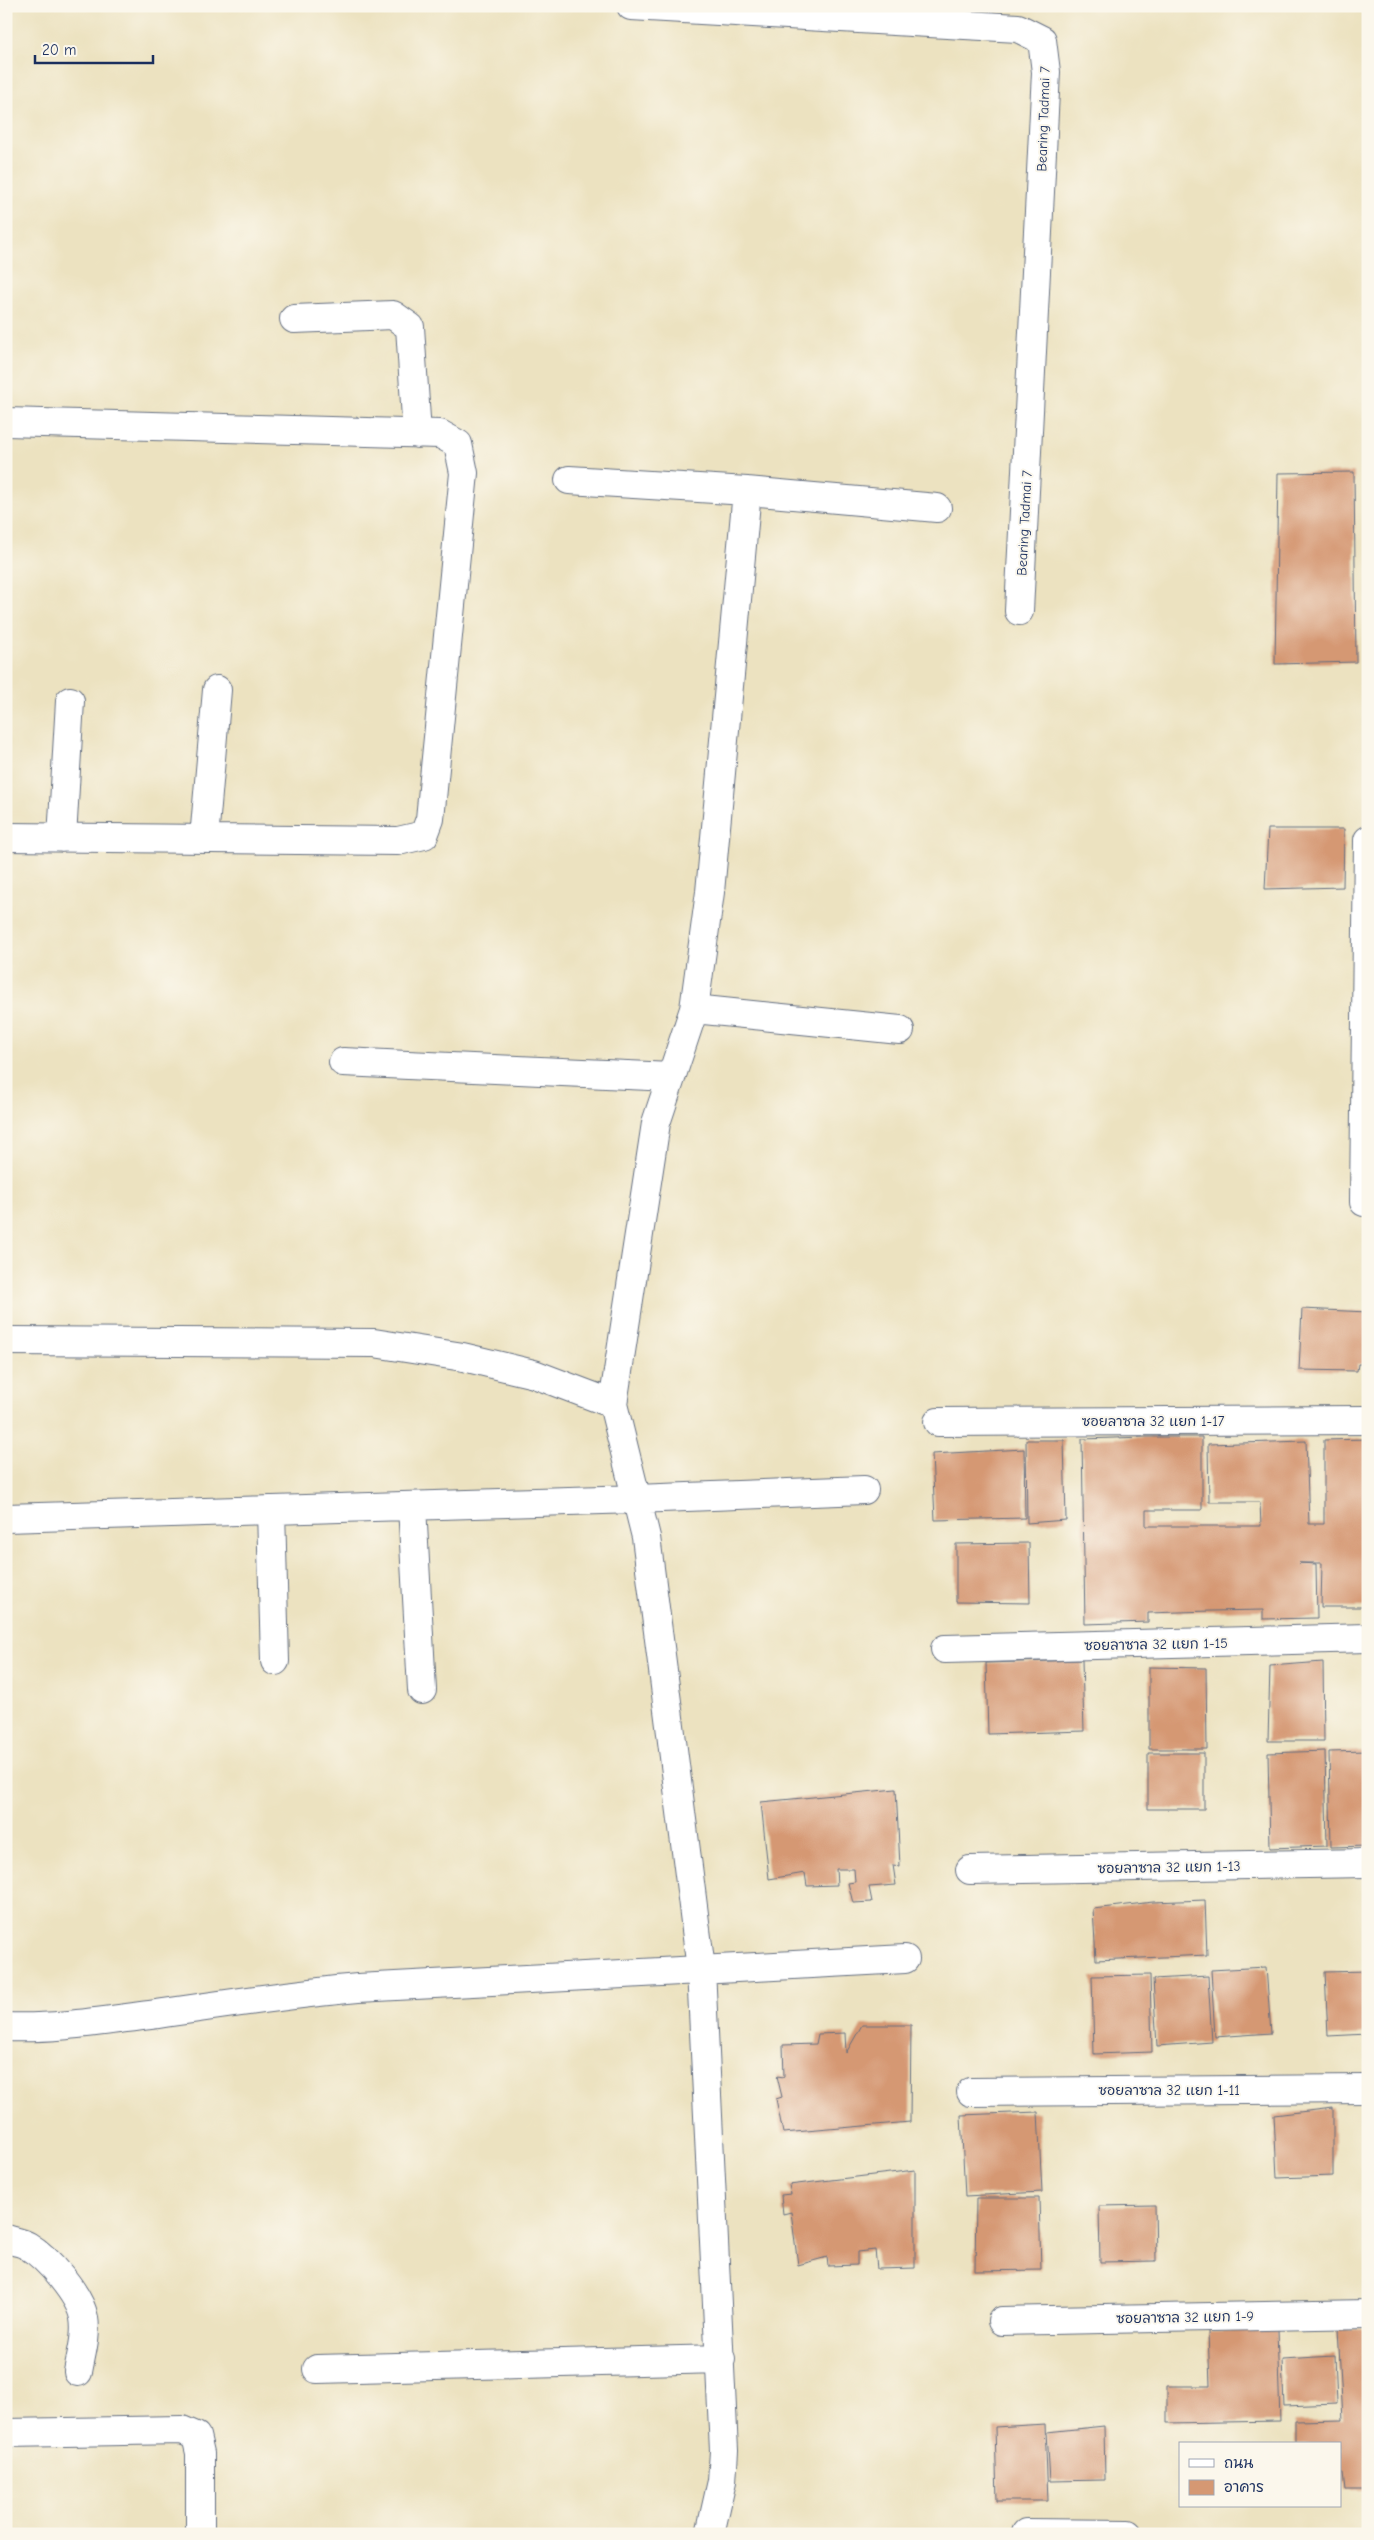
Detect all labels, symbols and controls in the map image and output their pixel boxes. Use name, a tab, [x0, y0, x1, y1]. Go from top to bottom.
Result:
scale bar	[35, 32, 152, 64]
text: 20 m	[42, 41, 76, 59]
street label: Bearing Tadmai 7	[1033, 66, 1054, 172]
street label: Bearing Tadmai 7	[1013, 470, 1036, 576]
street label: ซอยลาซาล 32 แยก 1-17	[1082, 1413, 1225, 1430]
street label: ซอยลาซาล 32 แยก 1-15	[1084, 1635, 1228, 1654]
street label: ซอยลาซาล 32 แยก 1-13	[1097, 1858, 1241, 1877]
street label: ซอยลาซาล 32 แยก 1-11	[1098, 2082, 1240, 2099]
street label: ซอยลาซาล 32 แยก 1-9	[1116, 2308, 1254, 2327]
legend	[1179, 2442, 1342, 2508]
text: ถนน	[1224, 2454, 1253, 2472]
text: อาคาร	[1224, 2478, 1264, 2496]

